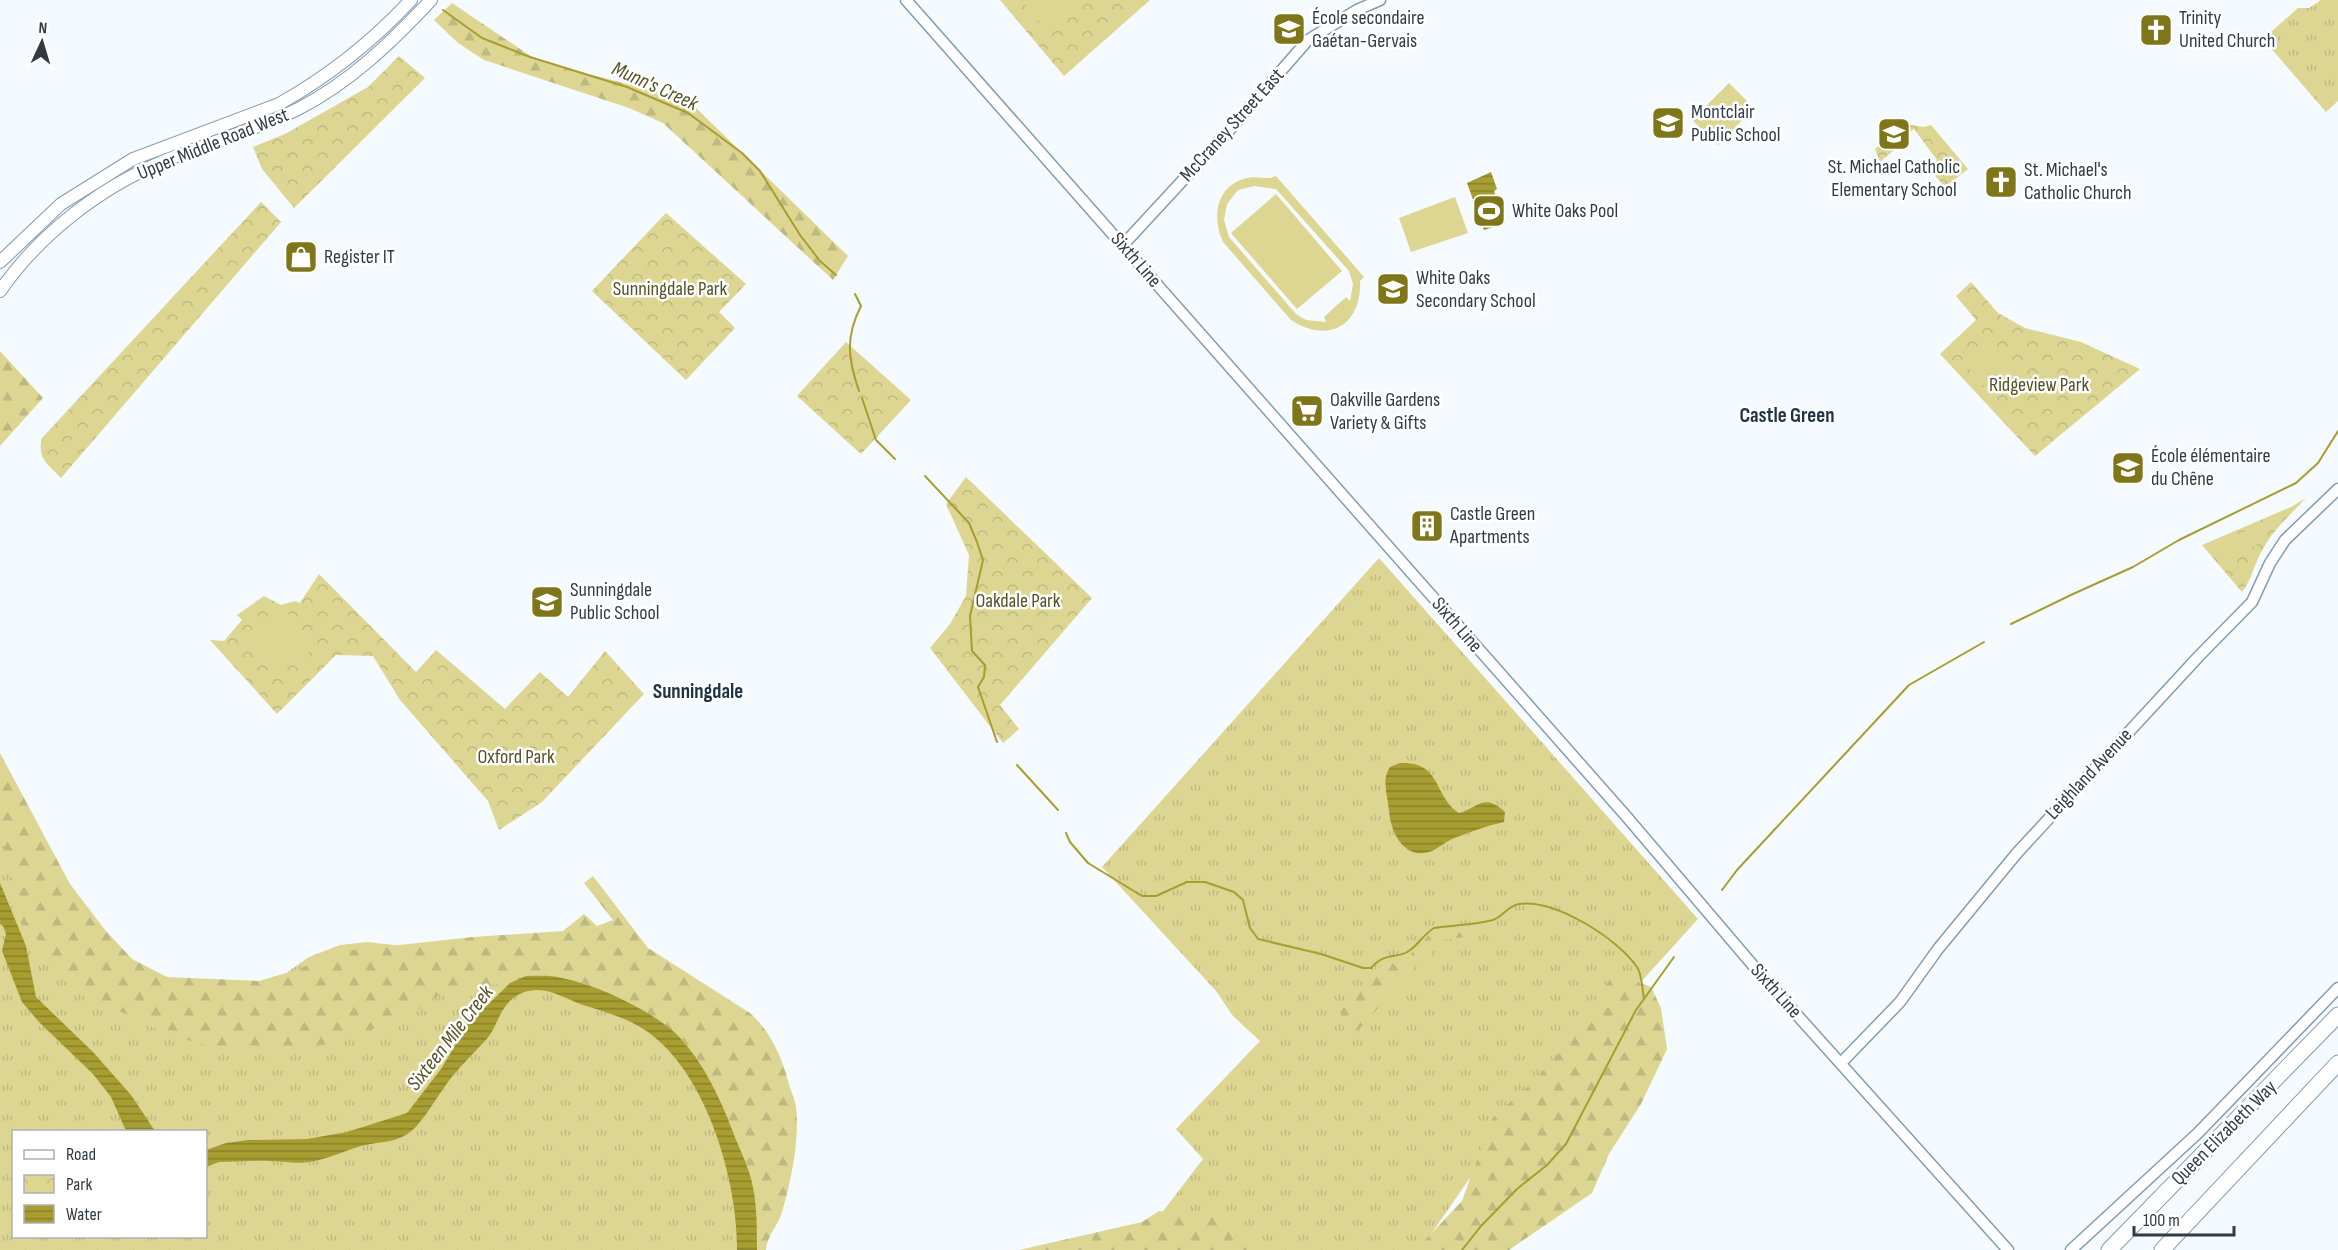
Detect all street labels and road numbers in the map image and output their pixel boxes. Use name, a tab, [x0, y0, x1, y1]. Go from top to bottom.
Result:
street label: McCraney Street East	[1175, 63, 1289, 187]
street label: Upper Middle Road West	[134, 103, 292, 185]
street label: Sixth Line	[1106, 228, 1166, 292]
street label: Sixth Line	[1427, 593, 1487, 657]
street label: Leighland Avenue	[2041, 723, 2137, 825]
street label: Sixth Line	[1745, 959, 1807, 1023]
street label: Queen Elizabeth Way	[2166, 1075, 2282, 1191]

